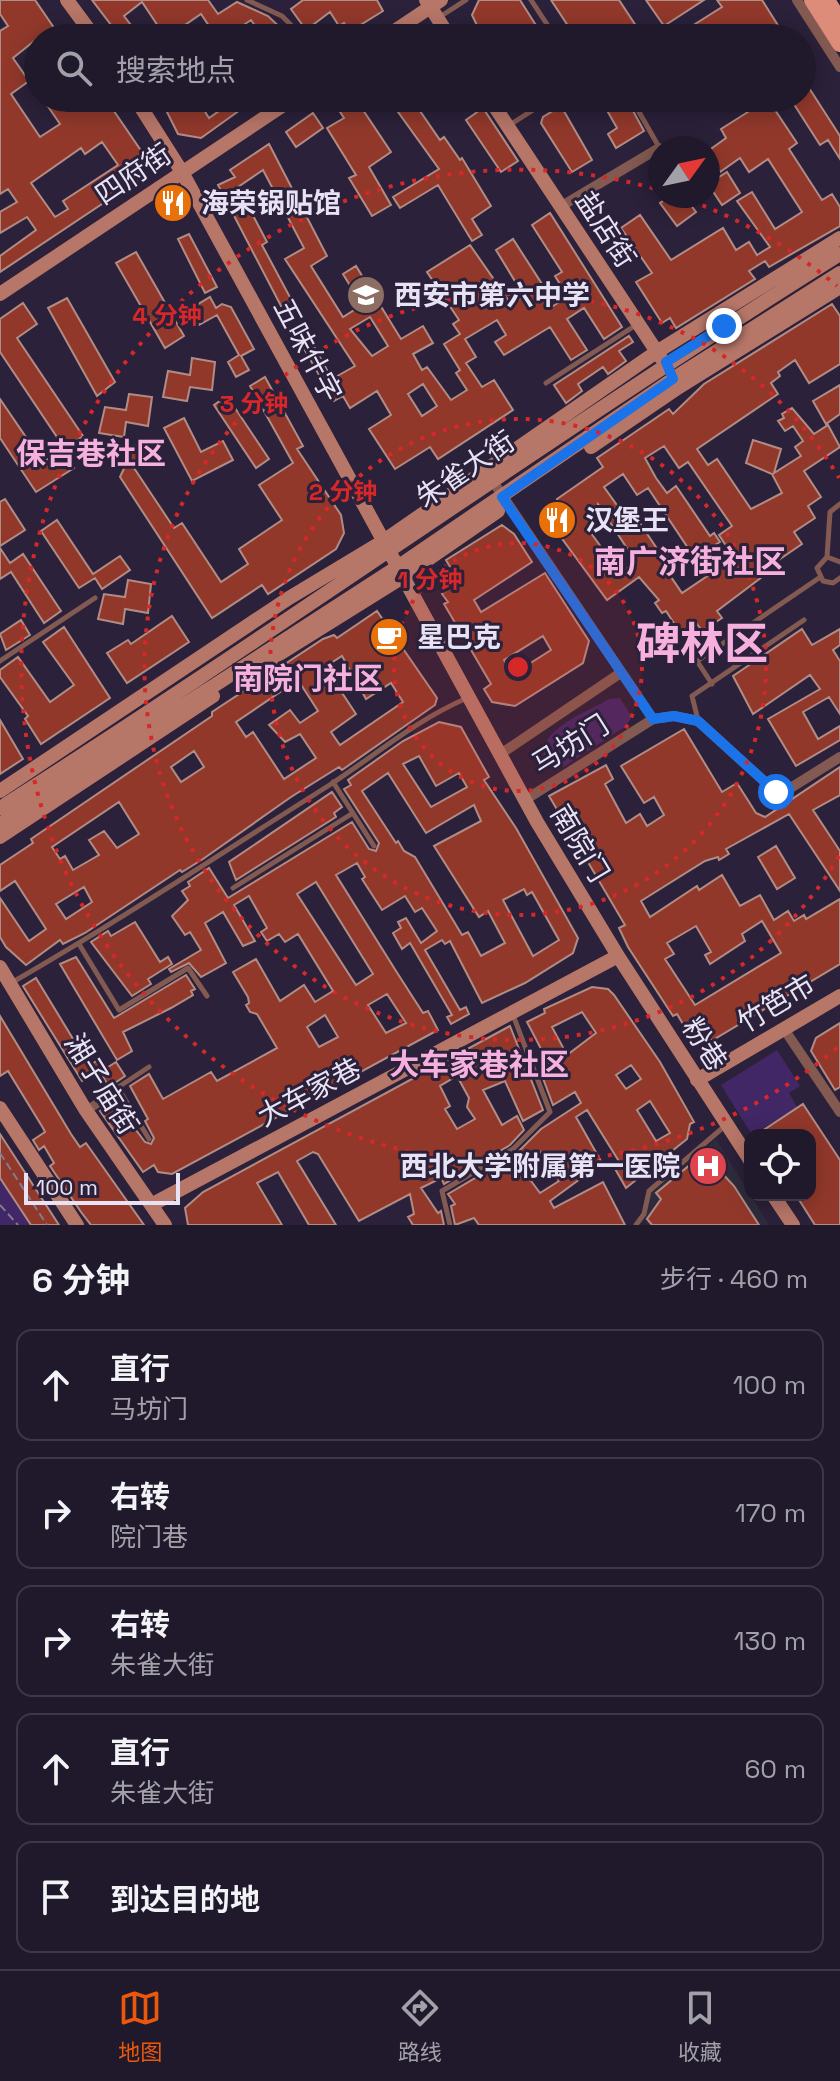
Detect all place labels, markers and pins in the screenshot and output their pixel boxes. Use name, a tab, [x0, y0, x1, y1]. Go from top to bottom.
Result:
restaurant icon: 海荣锅贴馆	[152, 182, 194, 224]
place label: 海荣锅贴馆	[201, 185, 341, 221]
school or university icon: 西安市第六中学	[345, 274, 387, 316]
place label: 西安市第六中学	[394, 277, 590, 313]
restaurant icon: 汉堡王	[536, 499, 578, 541]
place label: 汉堡王	[585, 502, 669, 538]
cafe icon: 星巴克	[368, 616, 410, 658]
place label: 星巴克	[417, 619, 501, 655]
centre of rings	[504, 653, 532, 681]
hospital icon: 西北大学附属第一医院	[687, 1145, 729, 1187]
place label: 西北大学附属第一医院	[400, 1148, 680, 1184]

